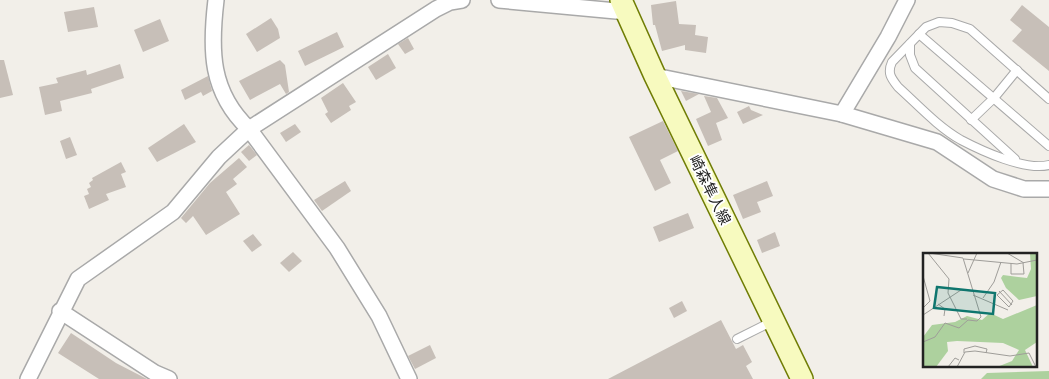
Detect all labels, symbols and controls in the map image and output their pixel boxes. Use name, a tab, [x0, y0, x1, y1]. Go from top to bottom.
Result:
street label: 崎森隼人線	[685, 152, 735, 228]
inset map	[923, 253, 1036, 366]

